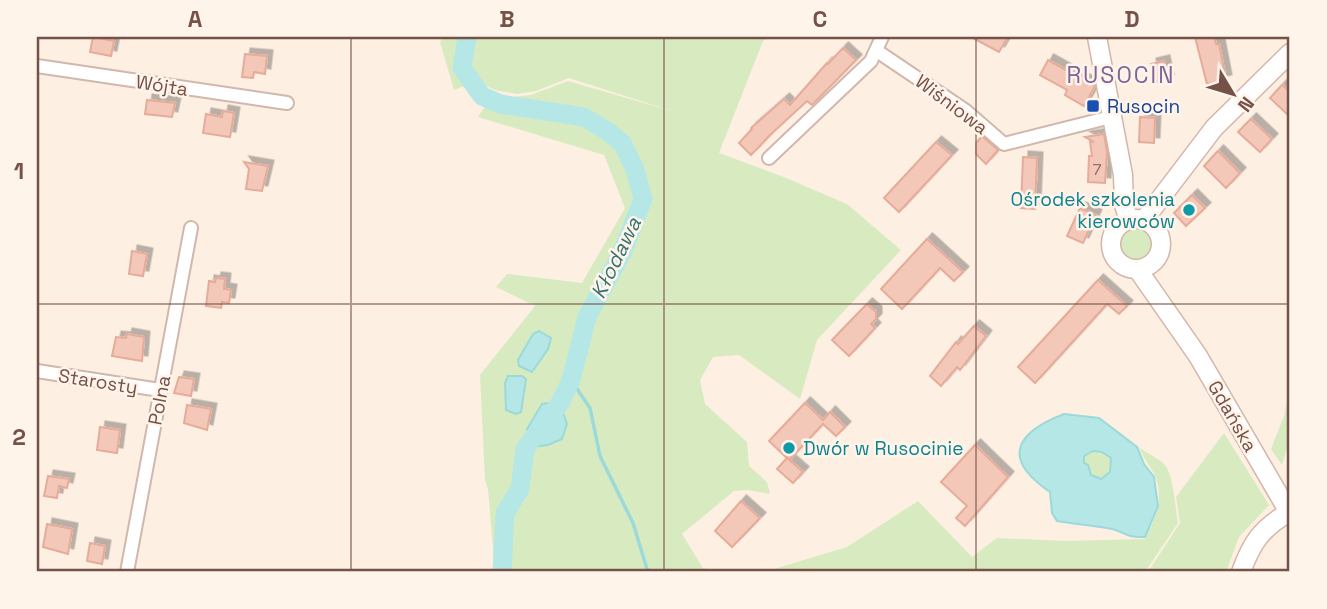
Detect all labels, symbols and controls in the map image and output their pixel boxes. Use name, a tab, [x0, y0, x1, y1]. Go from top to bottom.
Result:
text: A	[188, 4, 203, 34]
text: B	[499, 4, 515, 34]
text: C	[813, 4, 827, 34]
text: D	[1124, 4, 1140, 34]
district label: RUSOCIN	[1067, 60, 1175, 90]
north arrow	[1198, 60, 1268, 130]
street label: Wójta	[134, 69, 190, 102]
street label: Wiśniowa	[910, 69, 993, 140]
text: N	[1232, 91, 1260, 117]
place label: Rusocin	[1107, 94, 1180, 119]
marker: Rusocin	[1085, 98, 1101, 114]
text: 1	[14, 156, 24, 186]
house number: 7	[1092, 159, 1102, 180]
place label: Ośrodek szkolenia kierowców	[1011, 187, 1175, 234]
marker: Ośrodek szkolenia kierowców	[1181, 202, 1197, 218]
water label: Kłodawa	[584, 212, 647, 303]
street label: Starosty	[56, 363, 139, 400]
street label: Polna	[142, 373, 177, 427]
street label: Gdańska	[1202, 376, 1263, 456]
text: 2	[12, 422, 26, 452]
place label: Dwór w Rusocinie	[803, 436, 963, 461]
marker: Dwór w Rusocinie	[781, 440, 797, 456]

